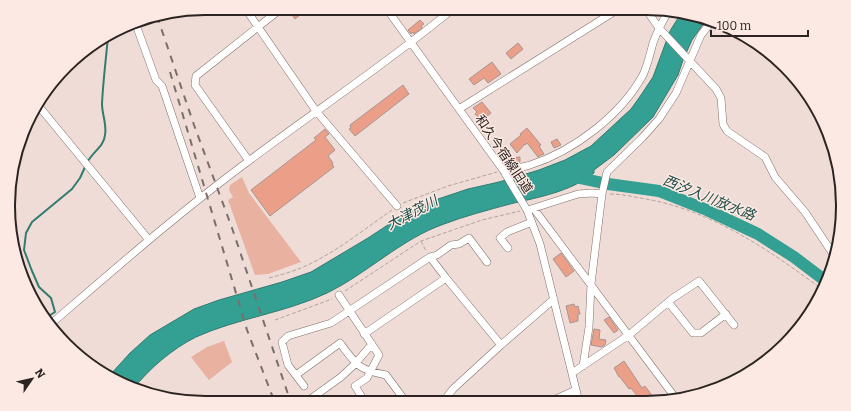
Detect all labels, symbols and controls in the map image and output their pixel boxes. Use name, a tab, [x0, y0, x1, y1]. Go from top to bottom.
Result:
scale bar	[711, 12, 808, 38]
text: 100 m	[717, 19, 752, 33]
street label: 和久今宿線旧道	[472, 112, 536, 196]
water label: 西汐入川放水路	[660, 172, 759, 225]
water label: 大津茂川	[383, 191, 442, 234]
north arrow	[12, 359, 52, 399]
text: N	[32, 367, 48, 381]

